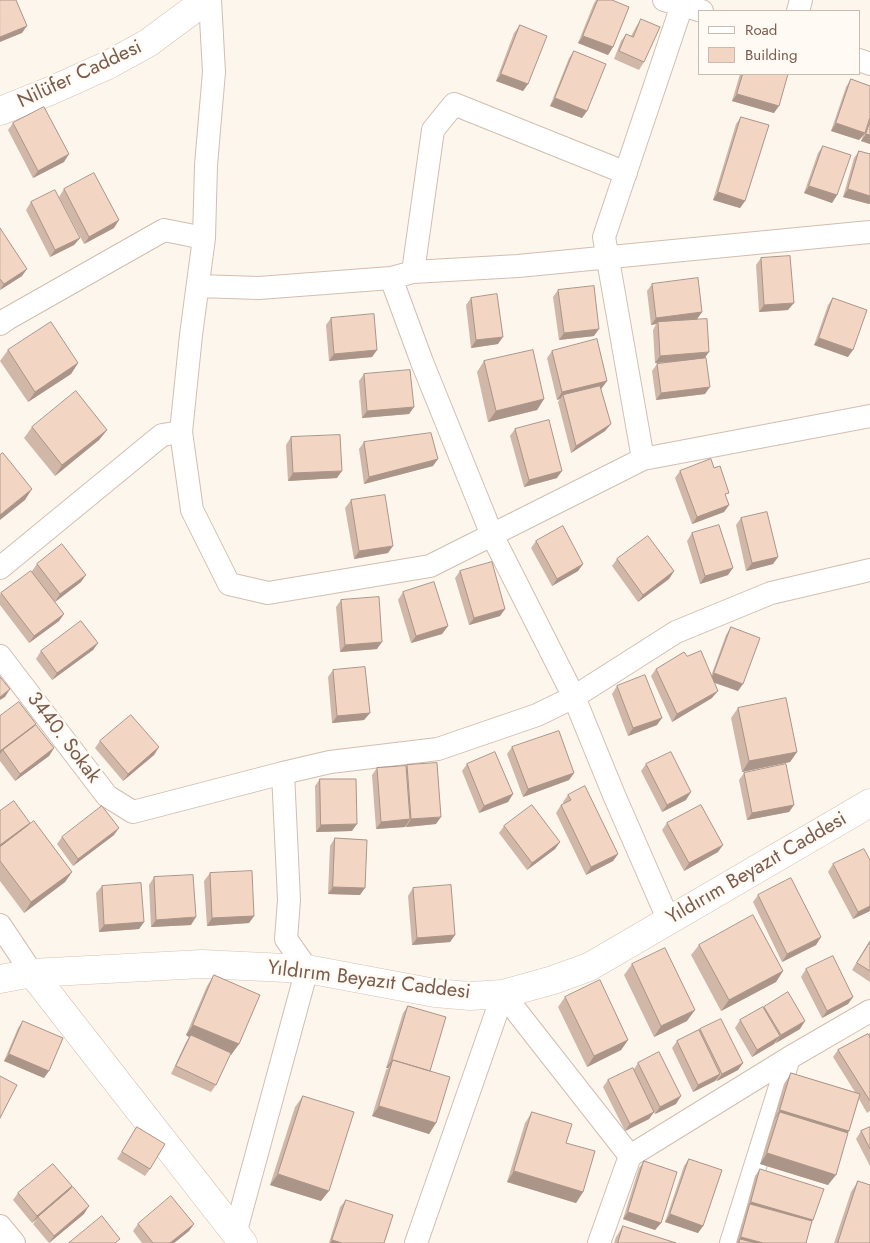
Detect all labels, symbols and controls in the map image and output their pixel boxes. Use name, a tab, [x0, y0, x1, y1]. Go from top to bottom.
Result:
legend	[698, 10, 860, 75]
text: Road	[745, 19, 777, 41]
street label: Nilüfer Caddesi	[14, 36, 146, 114]
text: Building	[745, 44, 797, 66]
street label: 3440. Sokak	[21, 688, 105, 788]
street label: Yıldırım Beyazıt Caddesi	[663, 808, 851, 930]
street label: Yıldırım Beyazıt Caddesi	[266, 957, 472, 1005]

